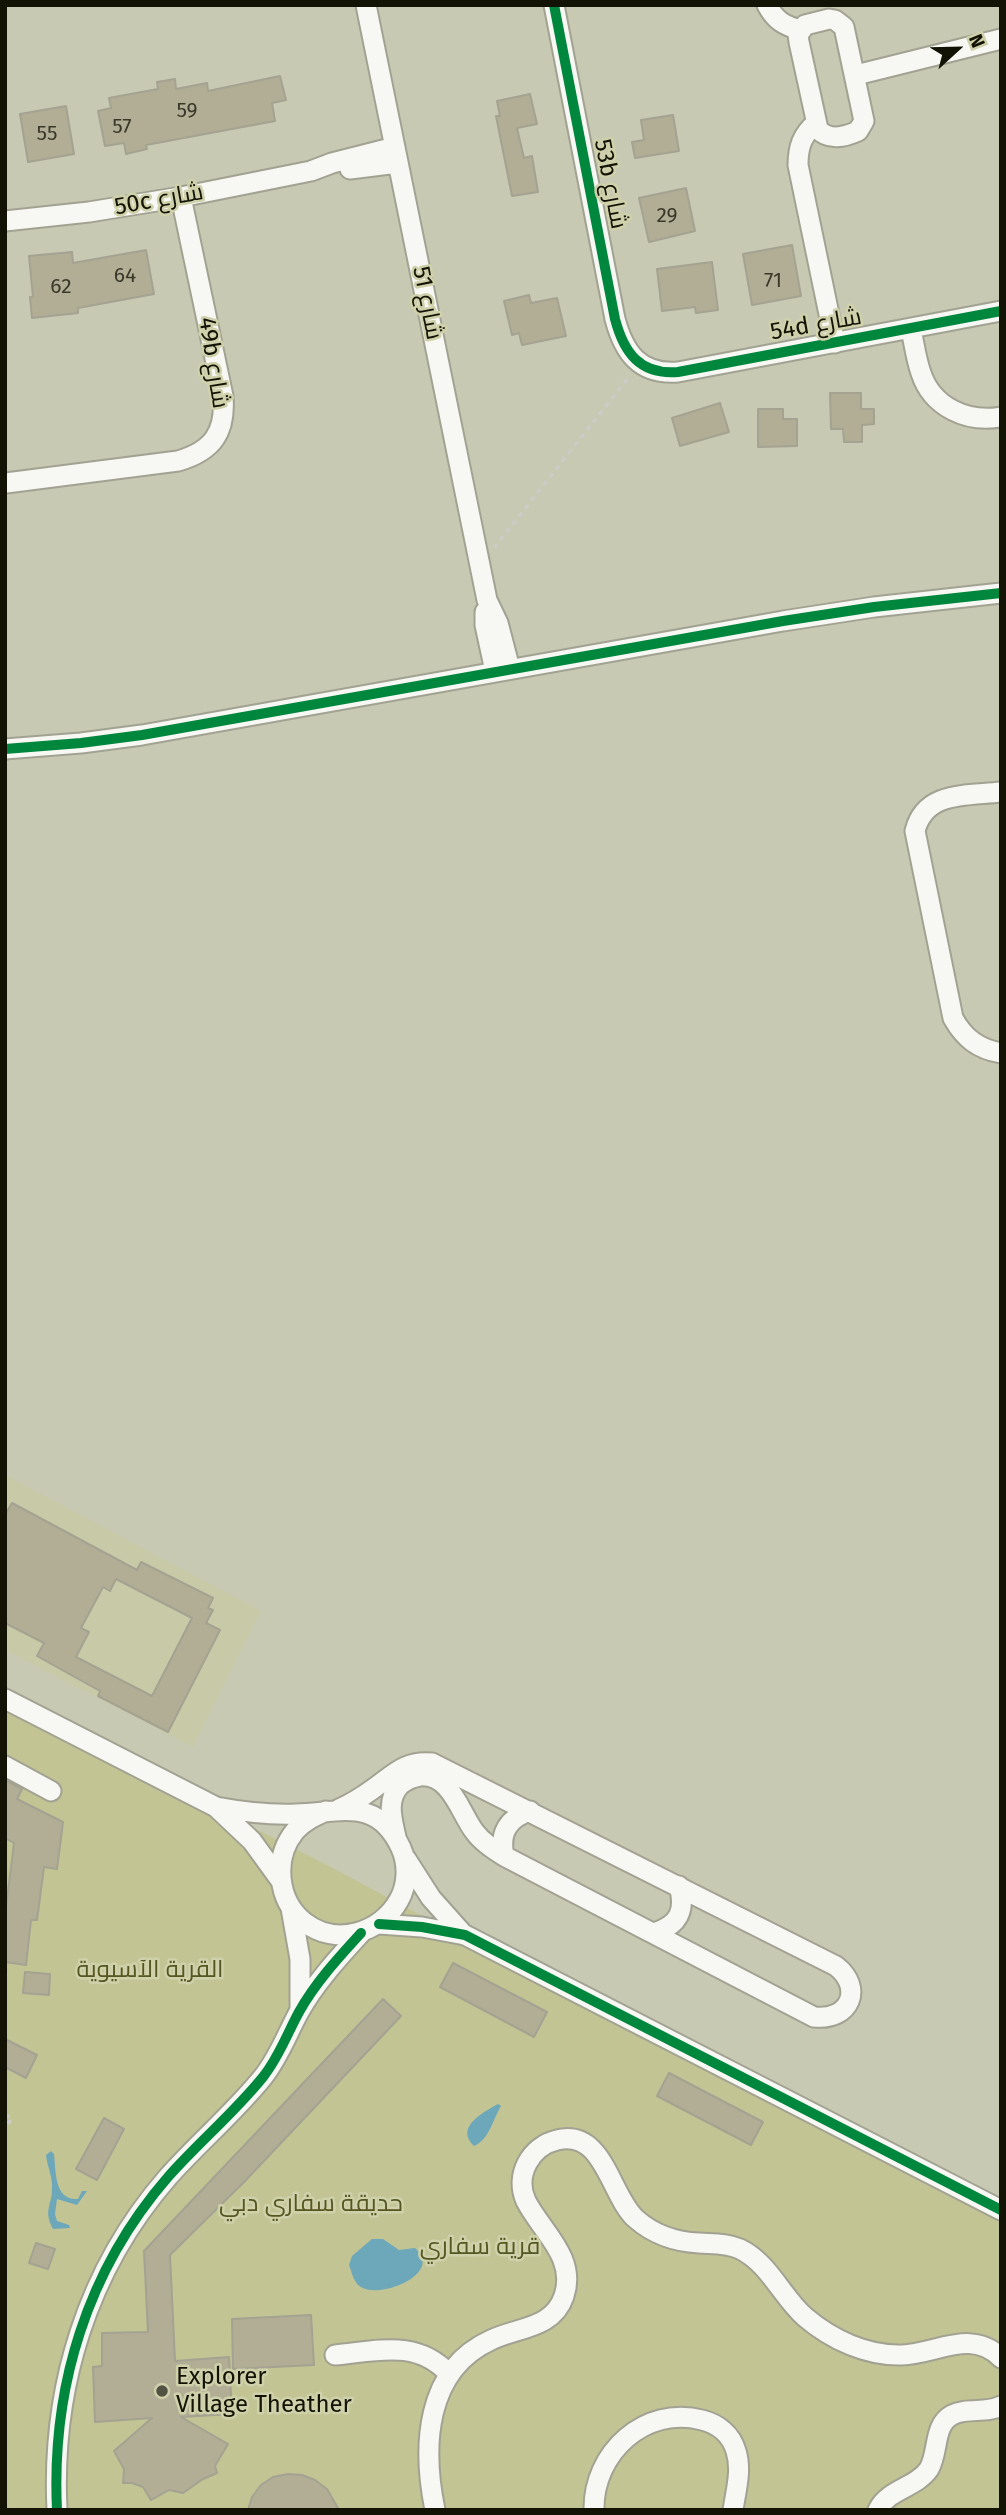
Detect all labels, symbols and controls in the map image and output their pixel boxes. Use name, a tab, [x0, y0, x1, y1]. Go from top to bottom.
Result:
north arrow	[922, 14, 992, 84]
text: N	[964, 31, 990, 51]
house number: 59	[176, 98, 198, 124]
house number: 57	[112, 114, 132, 140]
house number: 55	[37, 121, 57, 147]
street label: 53b شارع	[587, 137, 633, 231]
street label: 50c شارع	[112, 178, 206, 222]
house number: 29	[656, 203, 678, 229]
house number: 64	[114, 263, 136, 289]
street label: شارع 51	[406, 264, 448, 342]
house number: 71	[764, 268, 782, 294]
house number: 62	[50, 274, 72, 300]
street label: 54d شارع	[768, 303, 864, 347]
street label: 49b شارع	[192, 315, 234, 411]
park label: القرية الآسيوية	[76, 1956, 224, 1984]
park label: حديقة سفاري دبي	[219, 2190, 403, 2218]
park label: قرية سفاري	[420, 2233, 540, 2261]
place label: Explorer Village Theather	[176, 2363, 352, 2419]
marker: Explorer Village Theather	[154, 2383, 170, 2399]

